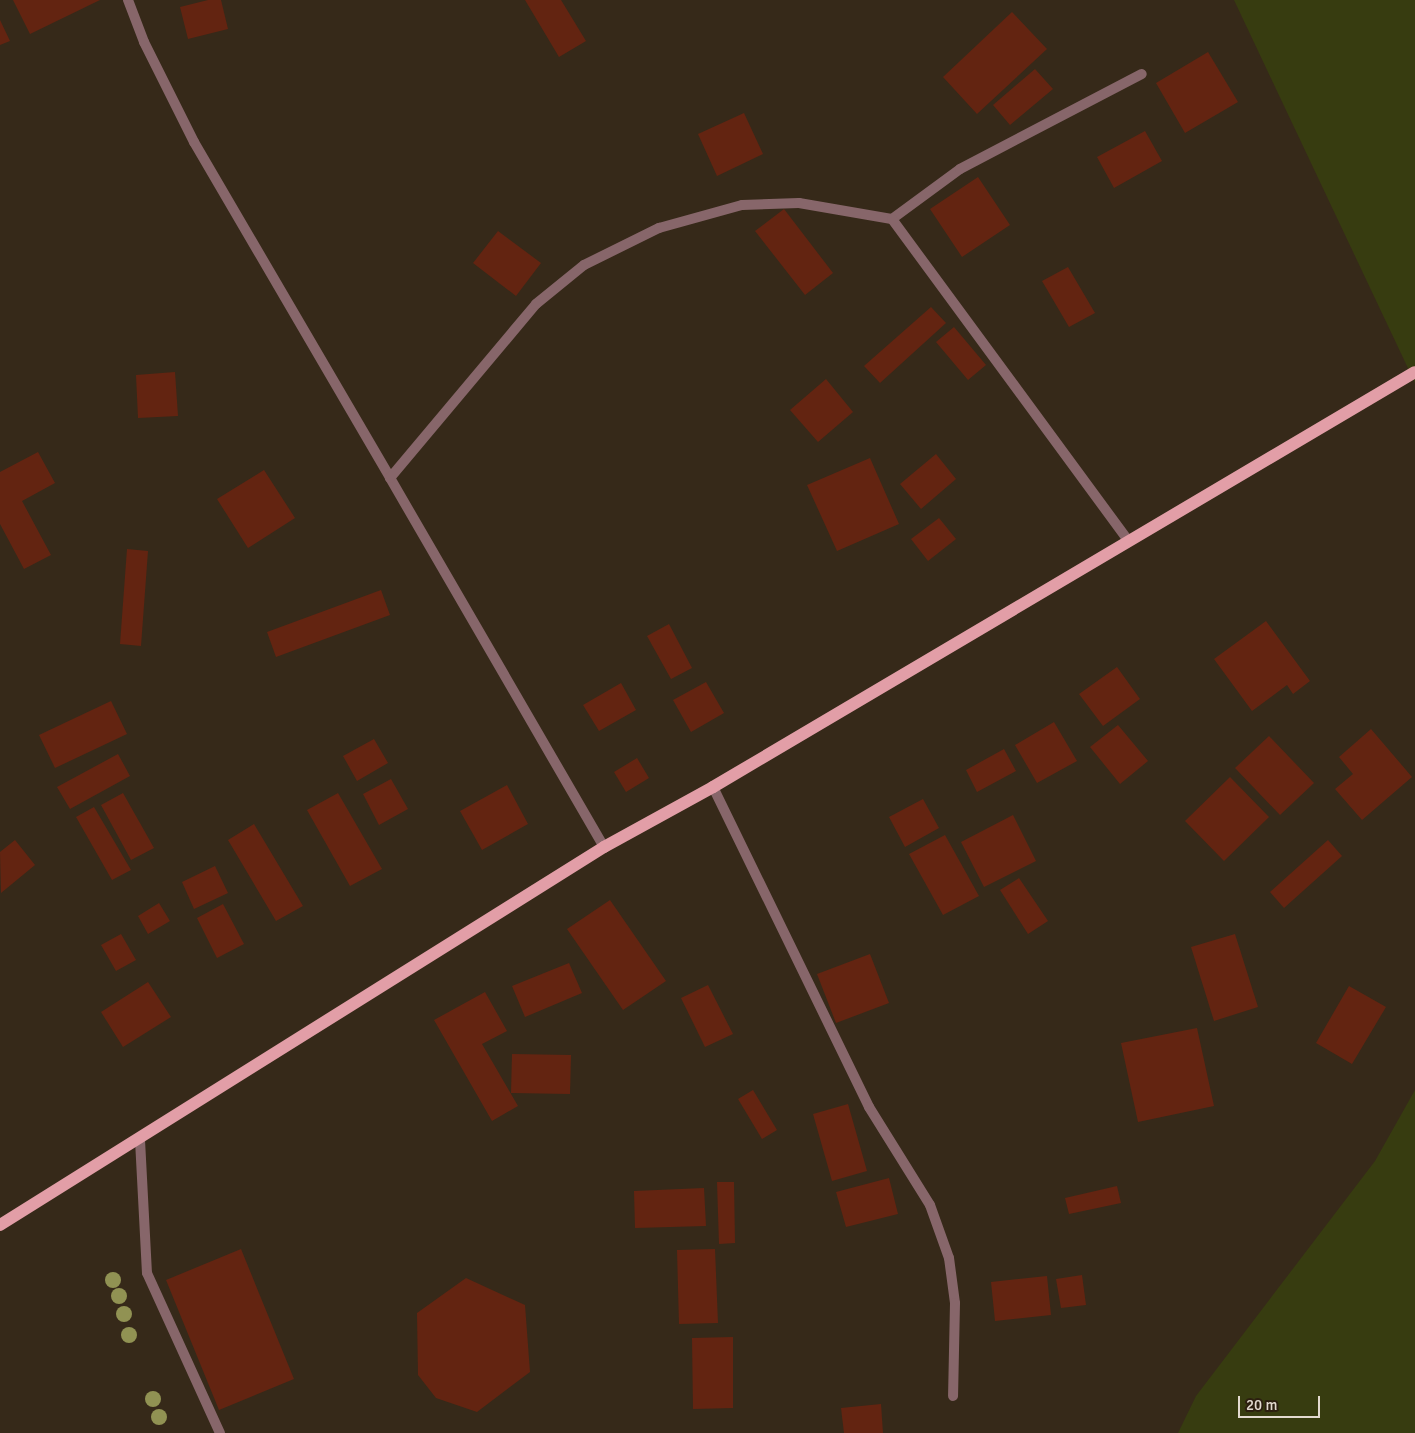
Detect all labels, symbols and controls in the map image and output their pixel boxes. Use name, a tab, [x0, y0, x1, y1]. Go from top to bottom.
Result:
scale bar	[1240, 1386, 1322, 1418]
text: 20 m	[1246, 1396, 1277, 1414]

